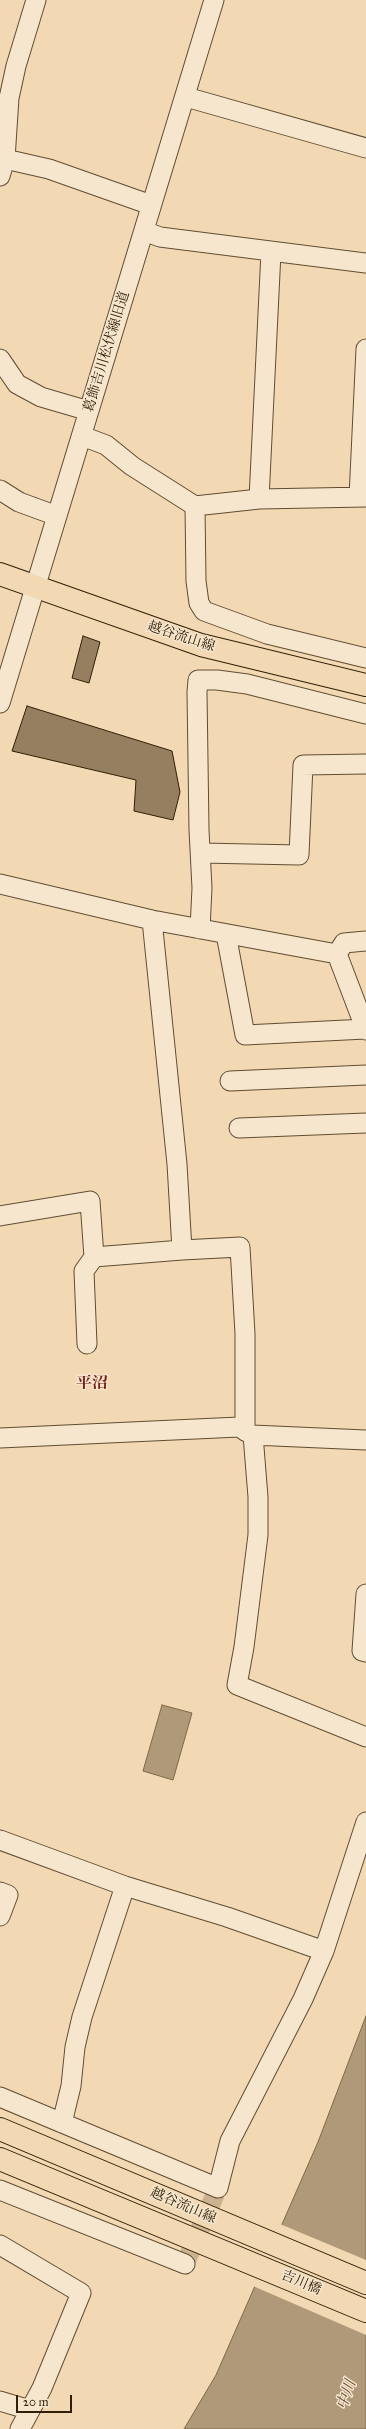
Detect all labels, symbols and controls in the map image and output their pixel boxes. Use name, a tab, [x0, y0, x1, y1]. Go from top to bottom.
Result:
street label: 葛飾吉川松伏線旧道	[81, 289, 133, 415]
street label: 越谷流山線	[145, 618, 217, 656]
district label: 平沼	[76, 1374, 108, 1394]
street label: 越谷流山線	[148, 2185, 218, 2227]
street label: 吉川橋	[278, 2267, 324, 2299]
water label: 中川	[334, 2378, 360, 2412]
scale bar	[18, 2387, 74, 2413]
text: 20 m	[23, 2395, 49, 2409]

